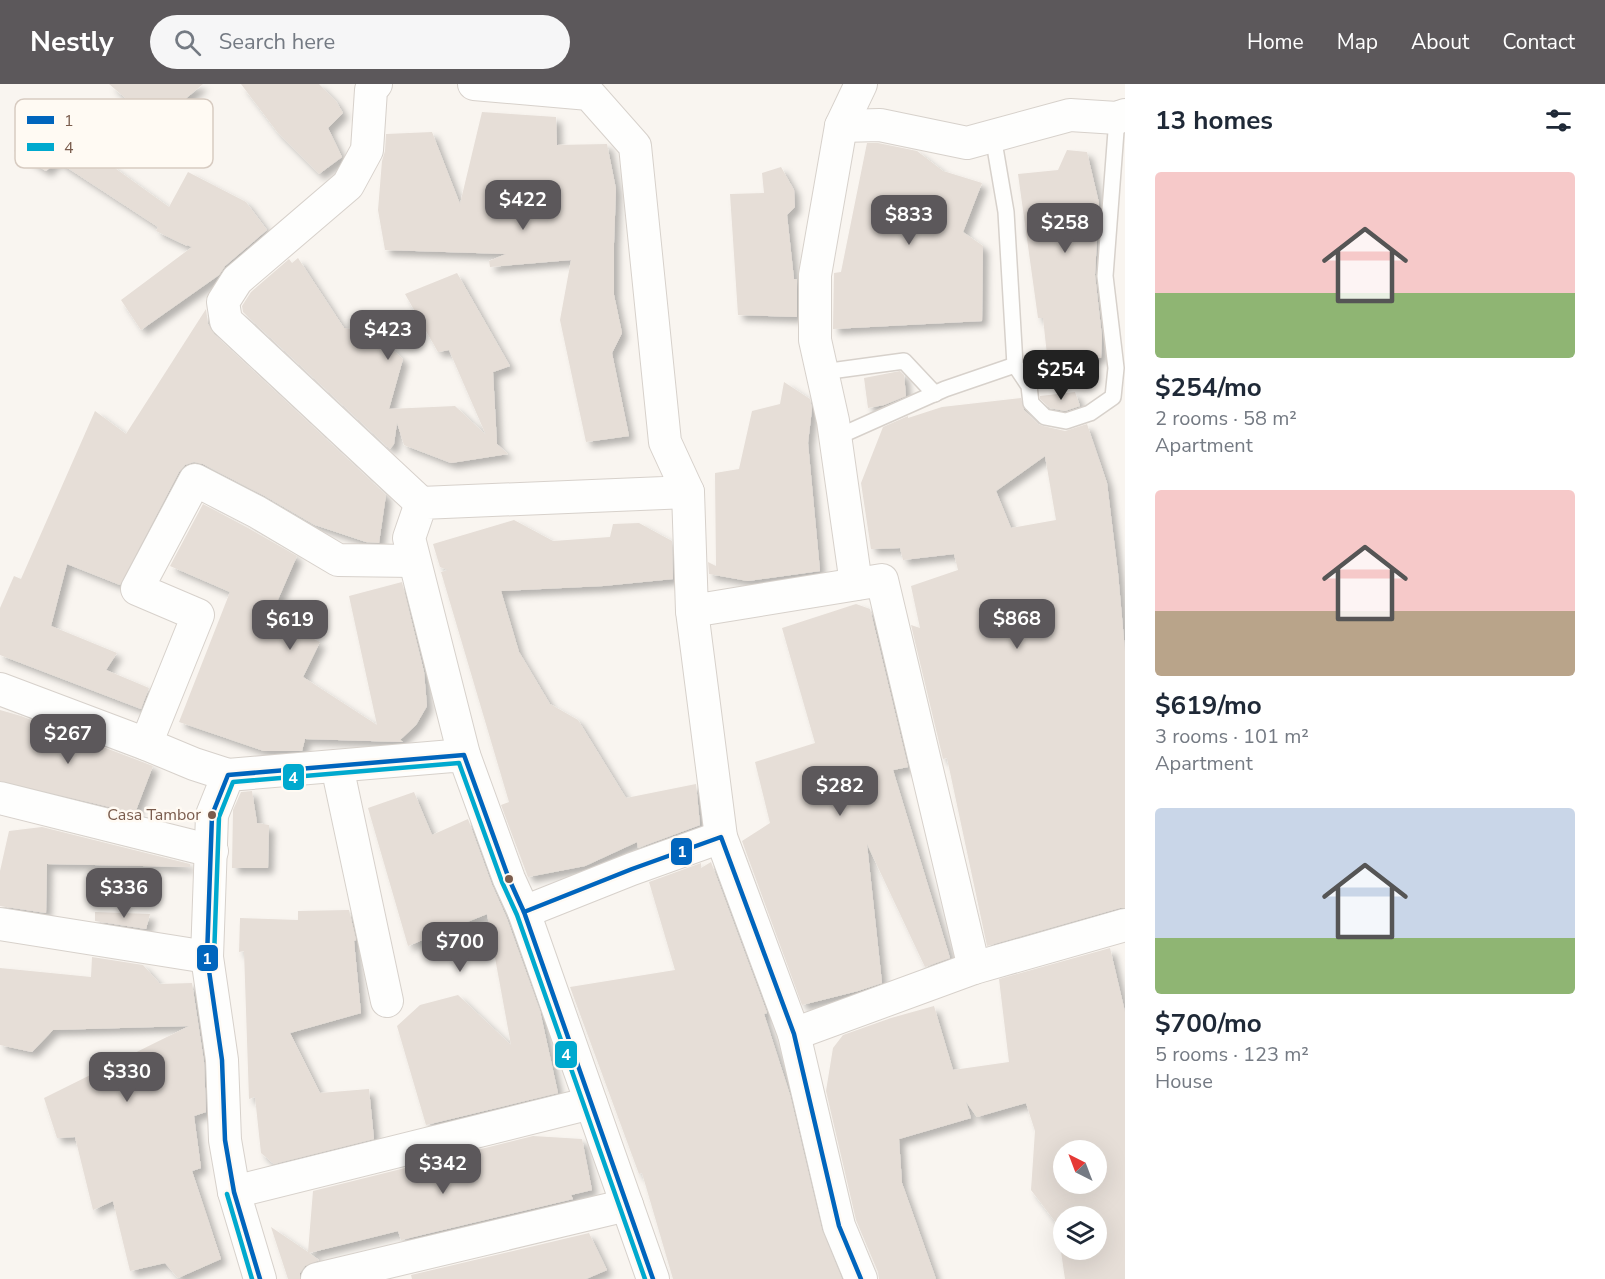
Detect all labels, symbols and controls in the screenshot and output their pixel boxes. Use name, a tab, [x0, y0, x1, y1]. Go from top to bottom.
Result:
search box	[150, 15, 570, 69]
text: Nestly	[30, 23, 114, 61]
icon: search	[171, 26, 204, 59]
text: Search here	[219, 27, 335, 57]
text: Home	[1247, 28, 1304, 56]
text: Map	[1337, 28, 1378, 56]
text: About	[1411, 28, 1469, 56]
text: Contact	[1502, 28, 1575, 56]
legend	[15, 99, 213, 168]
text: 13 homes	[1155, 103, 1273, 138]
icon: filters	[1542, 104, 1575, 137]
text: 1	[64, 110, 74, 132]
text: 4	[64, 137, 74, 159]
pin: $422	[487, 180, 559, 231]
text: $422	[499, 186, 547, 213]
pin: $833	[873, 195, 945, 246]
text: $833	[885, 201, 933, 228]
pin: $258	[1029, 203, 1101, 254]
text: $258	[1041, 209, 1089, 236]
icon: home	[1311, 211, 1419, 319]
pin: $423	[352, 310, 424, 361]
text: $423	[364, 316, 412, 343]
pin: $254	[1025, 350, 1097, 401]
text: $254	[1037, 356, 1085, 383]
text: $254/mo	[1155, 370, 1262, 405]
text: 2 rooms · 58 m²	[1155, 405, 1297, 432]
text: Apartment	[1155, 432, 1253, 459]
icon: home	[1311, 529, 1419, 637]
pin: $868	[981, 599, 1053, 650]
pin: $619	[254, 600, 326, 651]
text: $868	[993, 605, 1041, 632]
text: $619	[266, 606, 314, 633]
text: $619/mo	[1155, 688, 1262, 723]
pin: $267	[32, 714, 104, 765]
text: $267	[44, 720, 92, 747]
text: 3 rooms · 101 m²	[1155, 723, 1309, 750]
text: Apartment	[1155, 750, 1253, 777]
line badge: 4	[282, 763, 305, 791]
pin: $282	[804, 766, 876, 817]
text: 4	[288, 767, 298, 789]
text: $282	[816, 772, 864, 799]
place label: Casa Tambor	[107, 804, 201, 826]
marker: Casa Tambor	[206, 809, 218, 821]
line badge: 1	[670, 837, 693, 866]
text: 1	[677, 841, 687, 863]
icon: home	[1311, 847, 1419, 955]
pin: $336	[88, 868, 160, 919]
unlabelled marker	[503, 873, 515, 885]
text: $336	[100, 874, 148, 901]
pin: $700	[424, 922, 496, 973]
text: $700	[436, 928, 484, 955]
line badge: 1	[196, 944, 219, 972]
text: 1	[202, 948, 212, 970]
text: $700/mo	[1155, 1006, 1262, 1041]
line badge: 4	[554, 1040, 578, 1069]
text: 5 rooms · 123 m²	[1155, 1041, 1309, 1068]
text: 4	[561, 1044, 571, 1066]
pin: $330	[91, 1052, 163, 1103]
text: $330	[103, 1058, 151, 1085]
text: House	[1155, 1068, 1213, 1095]
north arrow	[1053, 1140, 1107, 1194]
map controls	[1053, 1140, 1107, 1260]
pin: $342	[407, 1144, 479, 1195]
text: $342	[419, 1150, 467, 1177]
button: layers	[1053, 1206, 1107, 1260]

